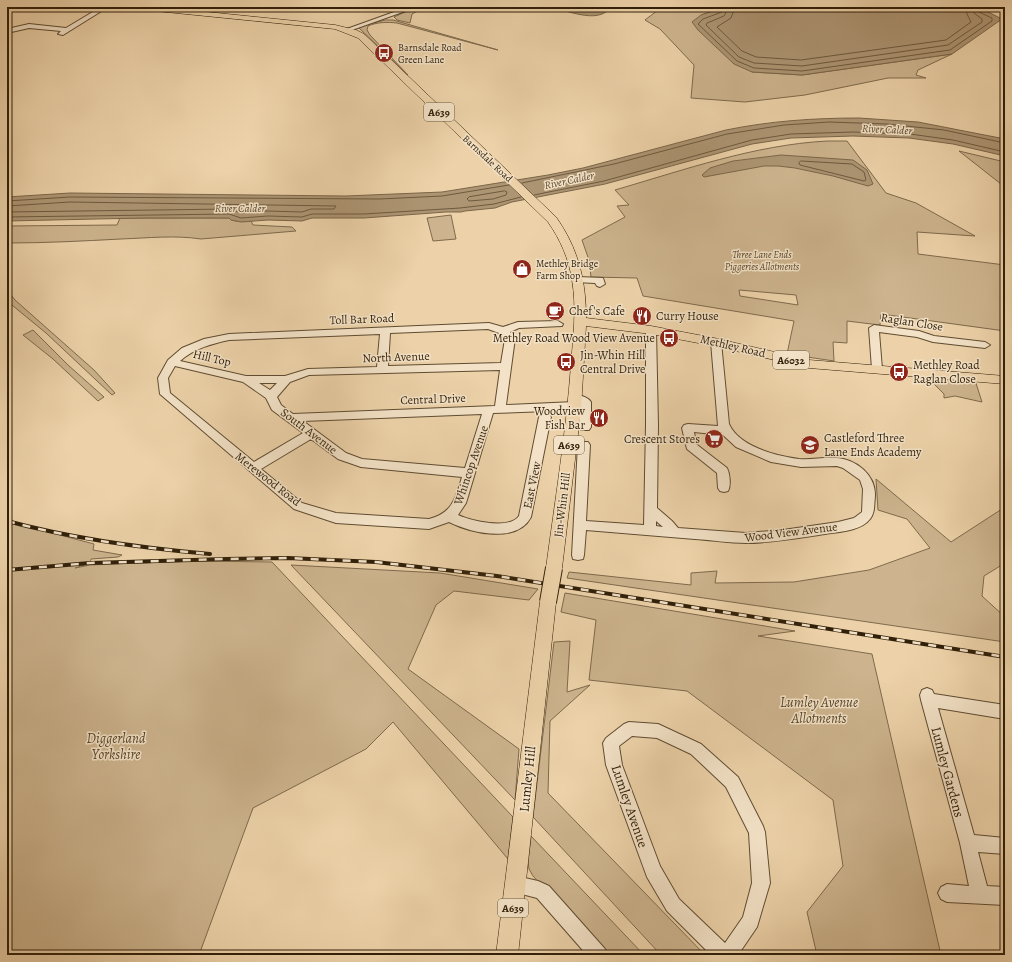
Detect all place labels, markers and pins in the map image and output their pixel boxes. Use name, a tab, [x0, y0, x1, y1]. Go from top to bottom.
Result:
place label: Barnsdale Road Green Lane	[398, 41, 462, 66]
bus stop icon: Barnsdale Road Green Lane	[373, 42, 395, 64]
place label: Methley Bridge Farm Shop	[536, 257, 599, 283]
shop icon: Methley Bridge Farm Shop	[511, 258, 533, 280]
cafe icon: Chef's Cafe	[544, 300, 566, 322]
place label: Chef's Cafe	[569, 303, 625, 319]
restaurant icon: Curry House	[631, 305, 653, 327]
place label: Curry House	[656, 308, 719, 324]
bus stop icon: Methley Road Wood View Avenue	[658, 327, 680, 349]
place label: Methley Road Wood View Avenue	[493, 330, 655, 346]
place label: Jin-Whin Hill Central Drive	[580, 347, 646, 377]
bus stop icon: Jin-Whin Hill Central Drive	[555, 351, 577, 373]
place label: Methley Road Raglan Close	[913, 357, 980, 387]
bus stop icon: Methley Road Raglan Close	[888, 361, 910, 383]
place label: Woodview Fish Bar	[533, 403, 586, 433]
restaurant icon: Woodview Fish Bar	[588, 407, 610, 429]
supermarket icon: Crescent Stores	[703, 428, 725, 450]
place label: Castleford Three Lane Ends Academy	[824, 430, 922, 460]
place label: Crescent Stores	[624, 431, 700, 447]
school or university icon: Castleford Three Lane Ends Academy	[799, 434, 821, 456]

